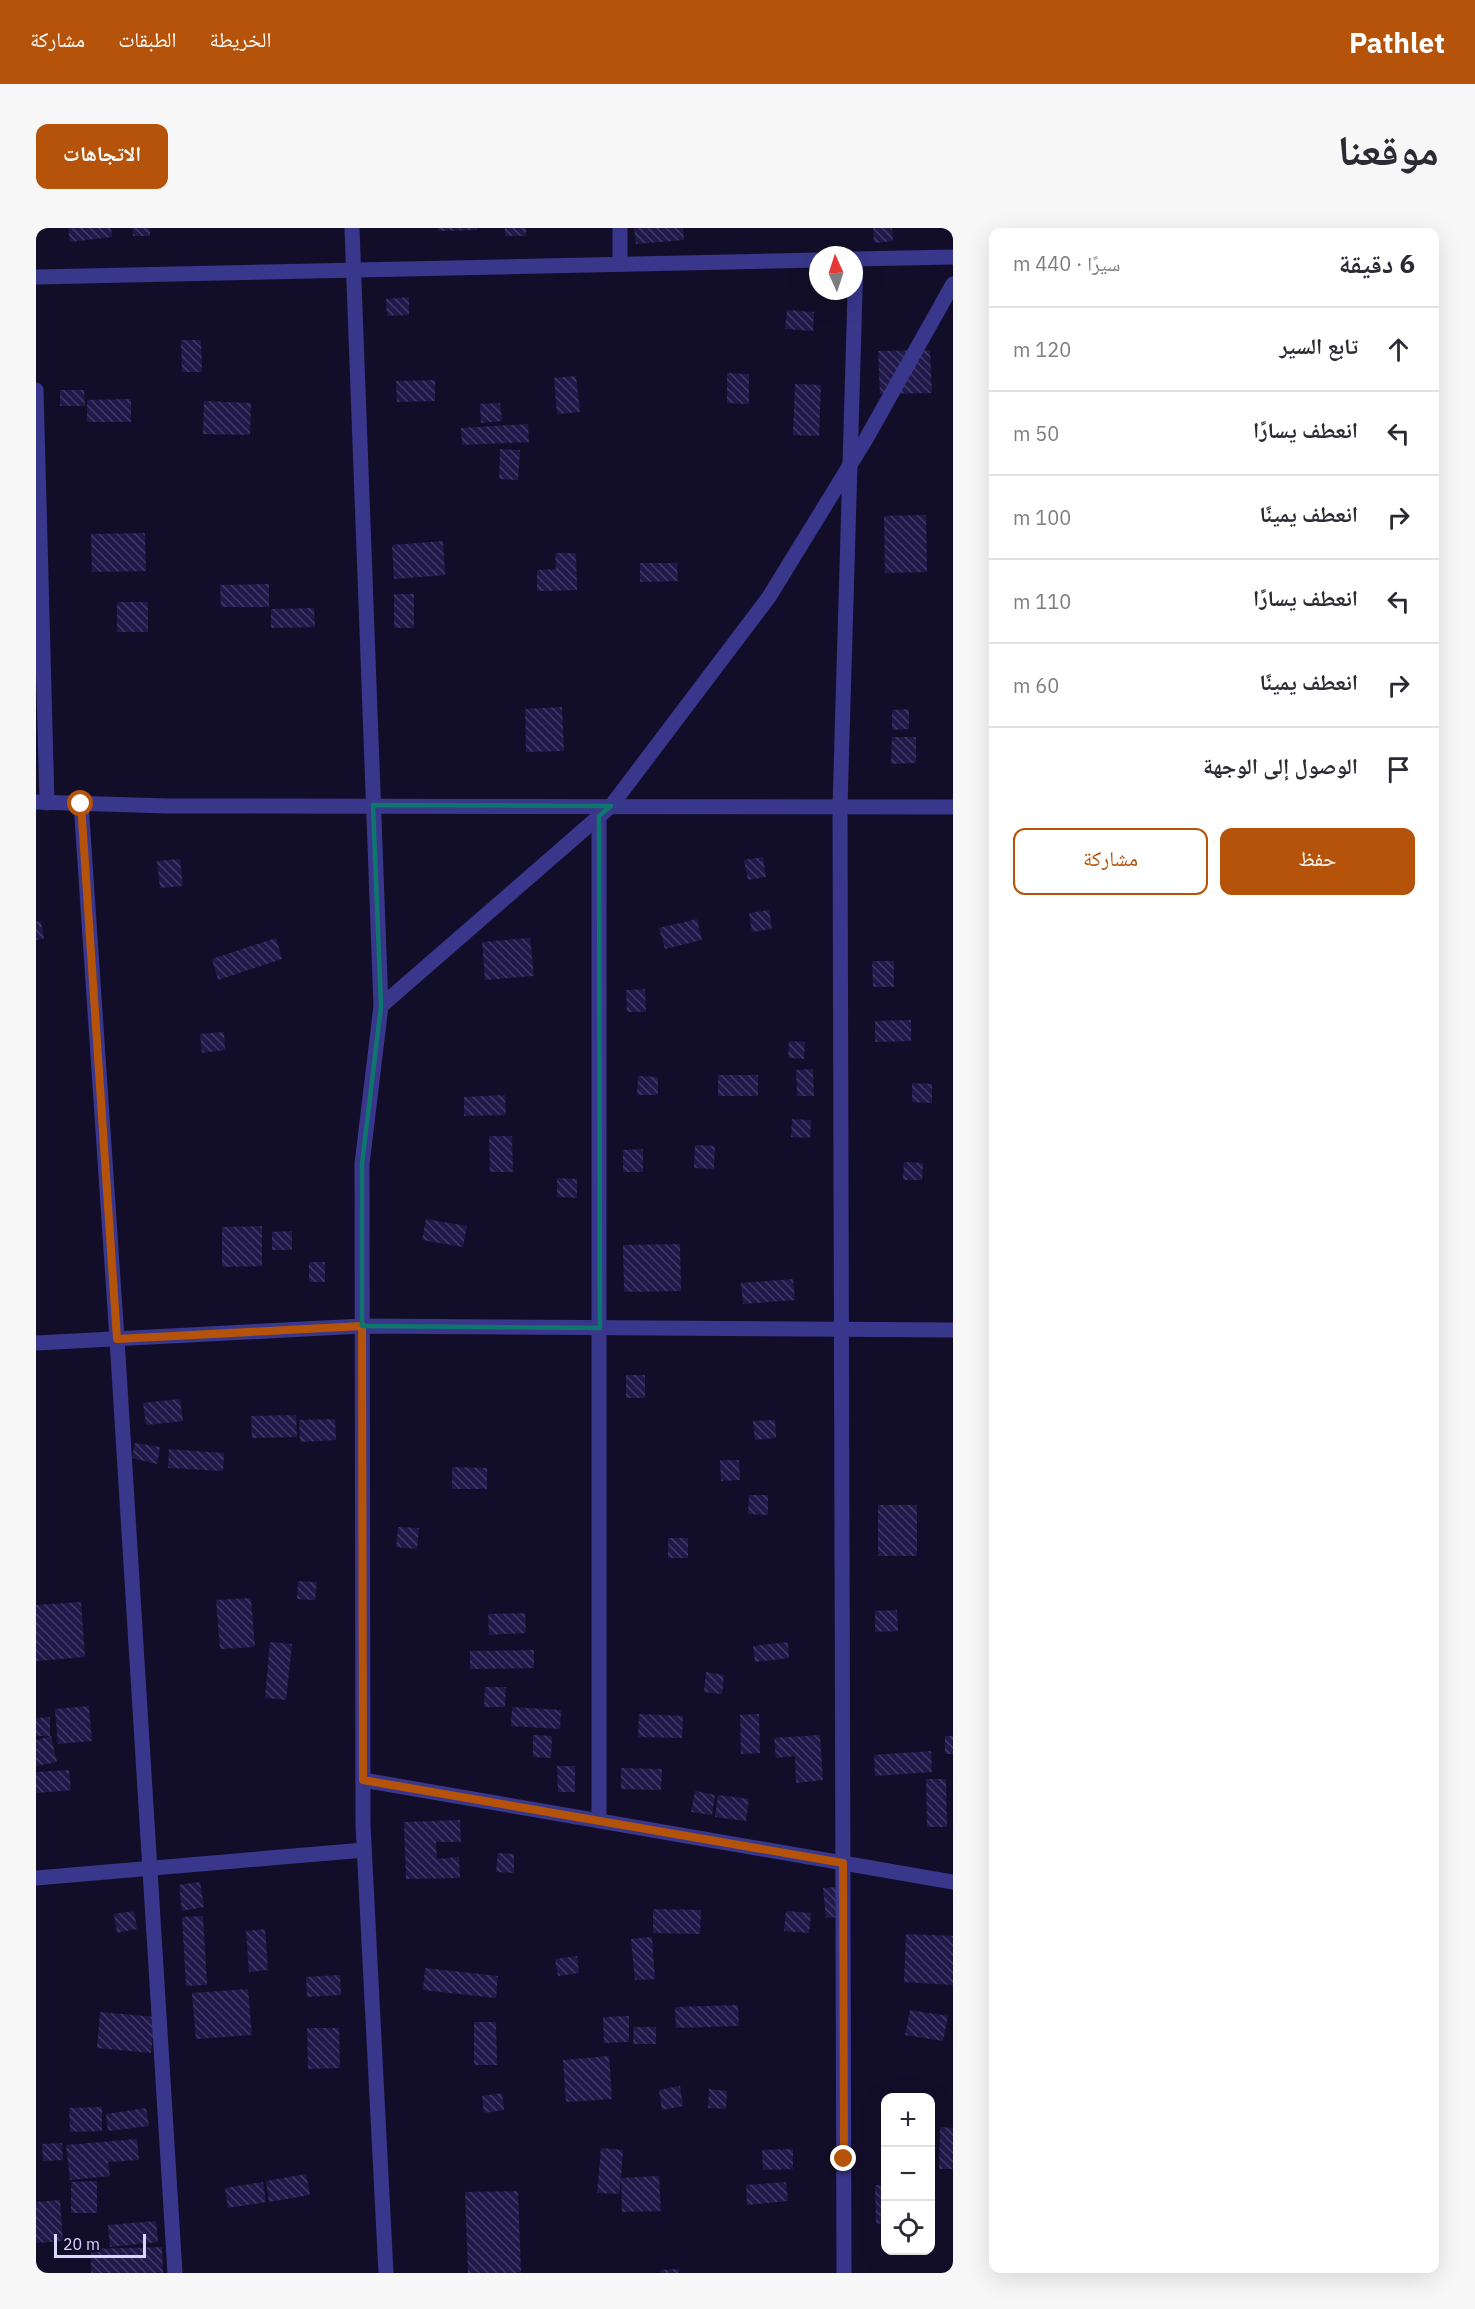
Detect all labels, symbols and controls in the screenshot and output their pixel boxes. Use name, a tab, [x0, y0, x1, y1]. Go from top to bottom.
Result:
text: Pathlet	[1349, 24, 1445, 61]
text: مشاركة	[30, 25, 85, 53]
text: الطبقات	[118, 25, 177, 53]
text: الخريطة	[210, 25, 271, 53]
text: موقعنا	[1338, 122, 1439, 177]
button: الاتجاهات	[36, 124, 168, 189]
north arrow	[809, 246, 863, 300]
text: 6 دقيقة	[1339, 246, 1415, 280]
text: سيرًا · 440 m	[1013, 250, 1120, 277]
text: تابع السير	[1279, 331, 1358, 360]
icon: ahead	[1382, 333, 1415, 366]
text: 120 m	[1013, 336, 1071, 363]
text: انعطف يسارًا	[1253, 415, 1358, 444]
icon: left	[1382, 417, 1415, 450]
text: 50 m	[1013, 420, 1059, 447]
text: انعطف يمينًا	[1260, 499, 1358, 528]
icon: right	[1382, 501, 1415, 534]
text: 100 m	[1013, 504, 1071, 531]
text: انعطف يسارًا	[1253, 583, 1358, 612]
icon: left	[1382, 585, 1415, 618]
text: 110 m	[1013, 588, 1071, 615]
text: انعطف يمينًا	[1260, 667, 1358, 696]
icon: right	[1382, 669, 1415, 702]
text: 60 m	[1013, 672, 1059, 699]
text: الوصول إلى الوجهة	[1203, 751, 1358, 780]
icon: arrive	[1382, 753, 1415, 786]
route start	[67, 790, 93, 816]
button: مشاركة	[1013, 828, 1208, 895]
button: حفظ	[1220, 828, 1415, 895]
map controls	[881, 2093, 935, 2255]
button: +	[881, 2093, 935, 2147]
route end	[830, 2145, 856, 2171]
button: −	[881, 2147, 935, 2201]
button: locate	[881, 2201, 935, 2255]
scale bar	[54, 2231, 146, 2258]
text: 20 m	[63, 2234, 100, 2254]

